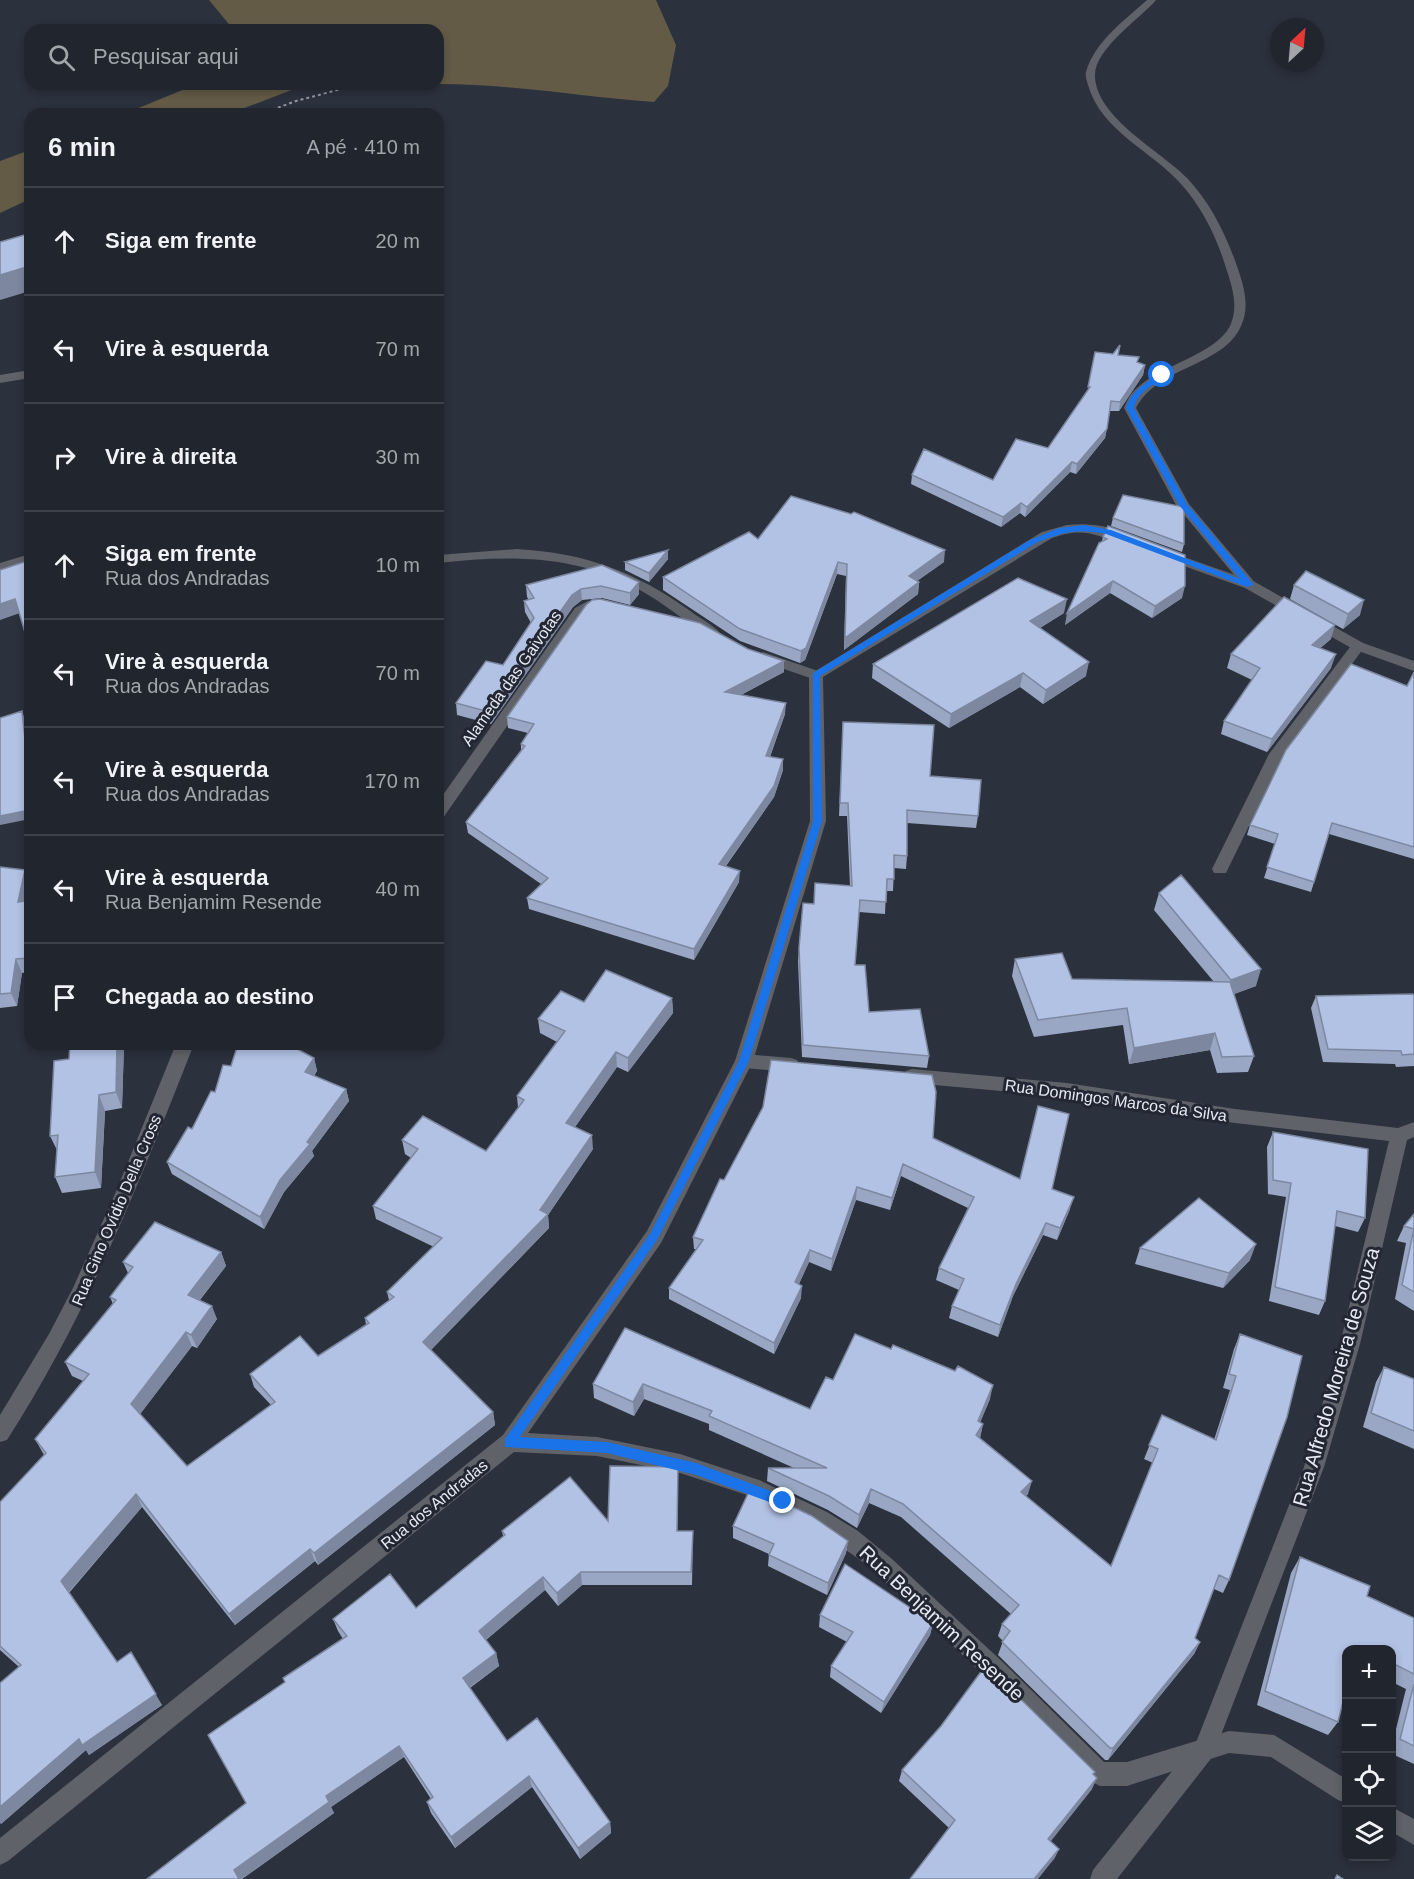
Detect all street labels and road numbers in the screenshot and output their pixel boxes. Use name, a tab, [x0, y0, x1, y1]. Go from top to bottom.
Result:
street label: Alameda das Gaivotas	[458, 607, 565, 749]
street label: Rua Domingos Marcos da Silva	[1004, 1076, 1228, 1125]
street label: Rua Gino Ovídio Della Cross	[69, 1112, 164, 1308]
street label: Rua Alfredo Moreira de Souza	[1288, 1244, 1384, 1509]
street label: Rua dos Andradas	[378, 1456, 491, 1552]
street label: Rua Benjamim Resende	[855, 1541, 1029, 1705]

